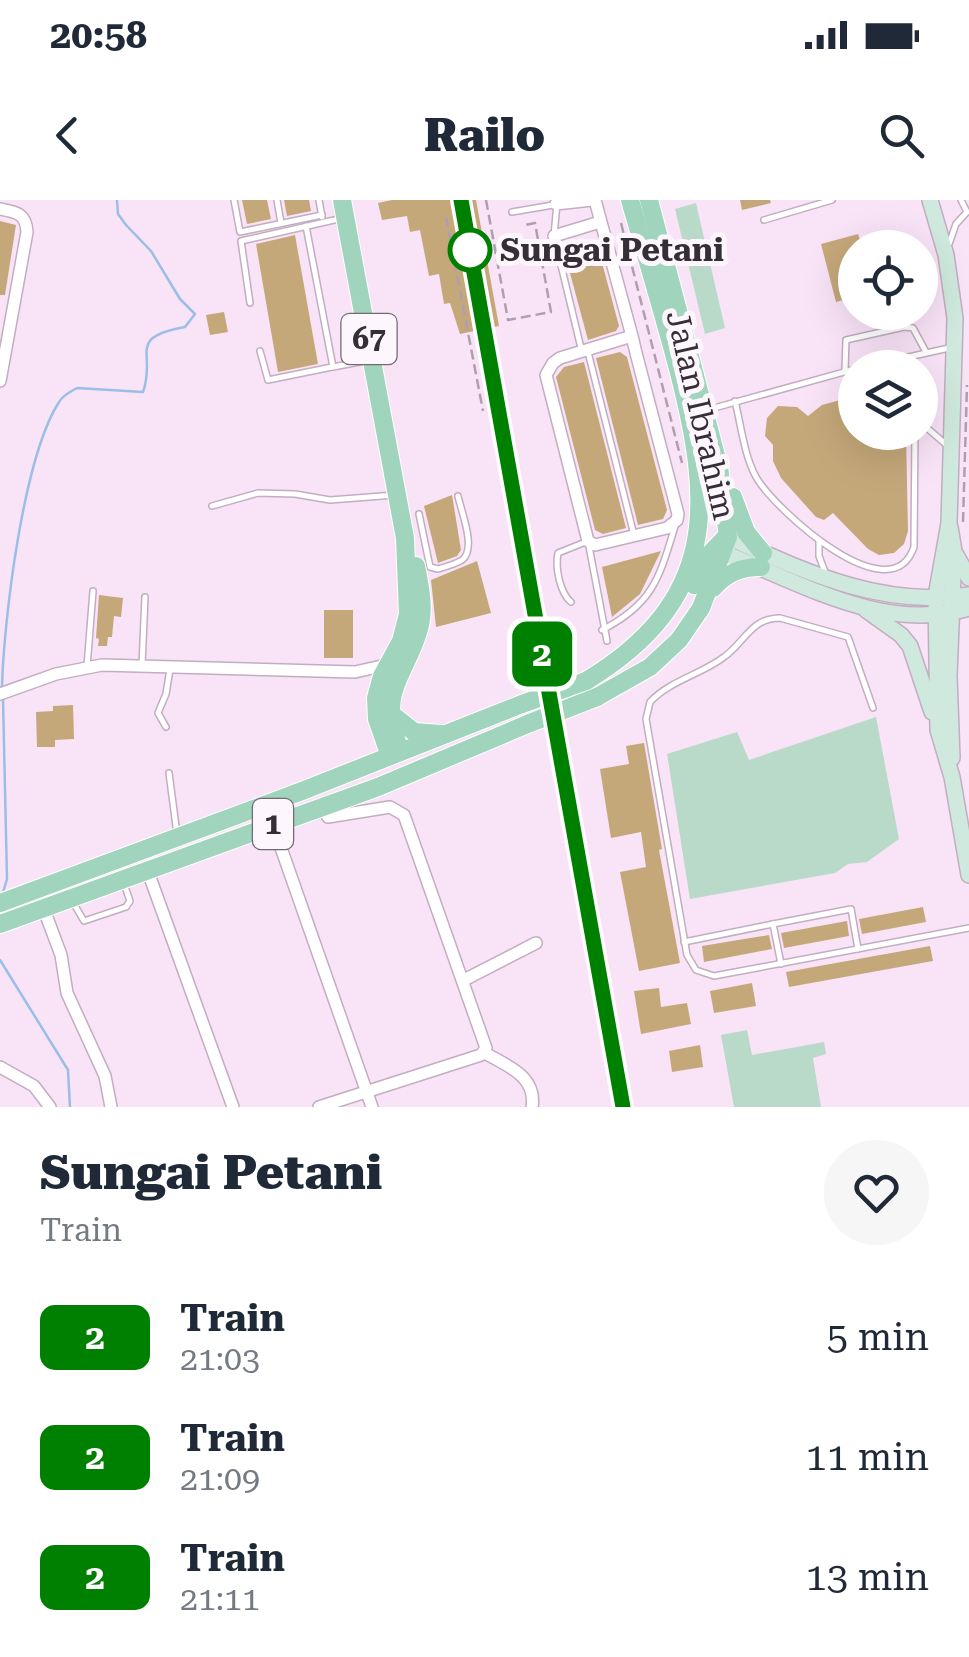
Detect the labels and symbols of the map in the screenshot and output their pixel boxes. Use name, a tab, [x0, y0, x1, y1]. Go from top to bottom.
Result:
marker: Sungai Petani	[449, 229, 491, 271]
place label: Sungai Petani	[500, 231, 724, 269]
street label: Jalan Ibrahim	[658, 307, 744, 523]
road number: 67	[342, 314, 396, 364]
line badge: 2	[510, 622, 574, 686]
road number: 1	[253, 799, 293, 849]

